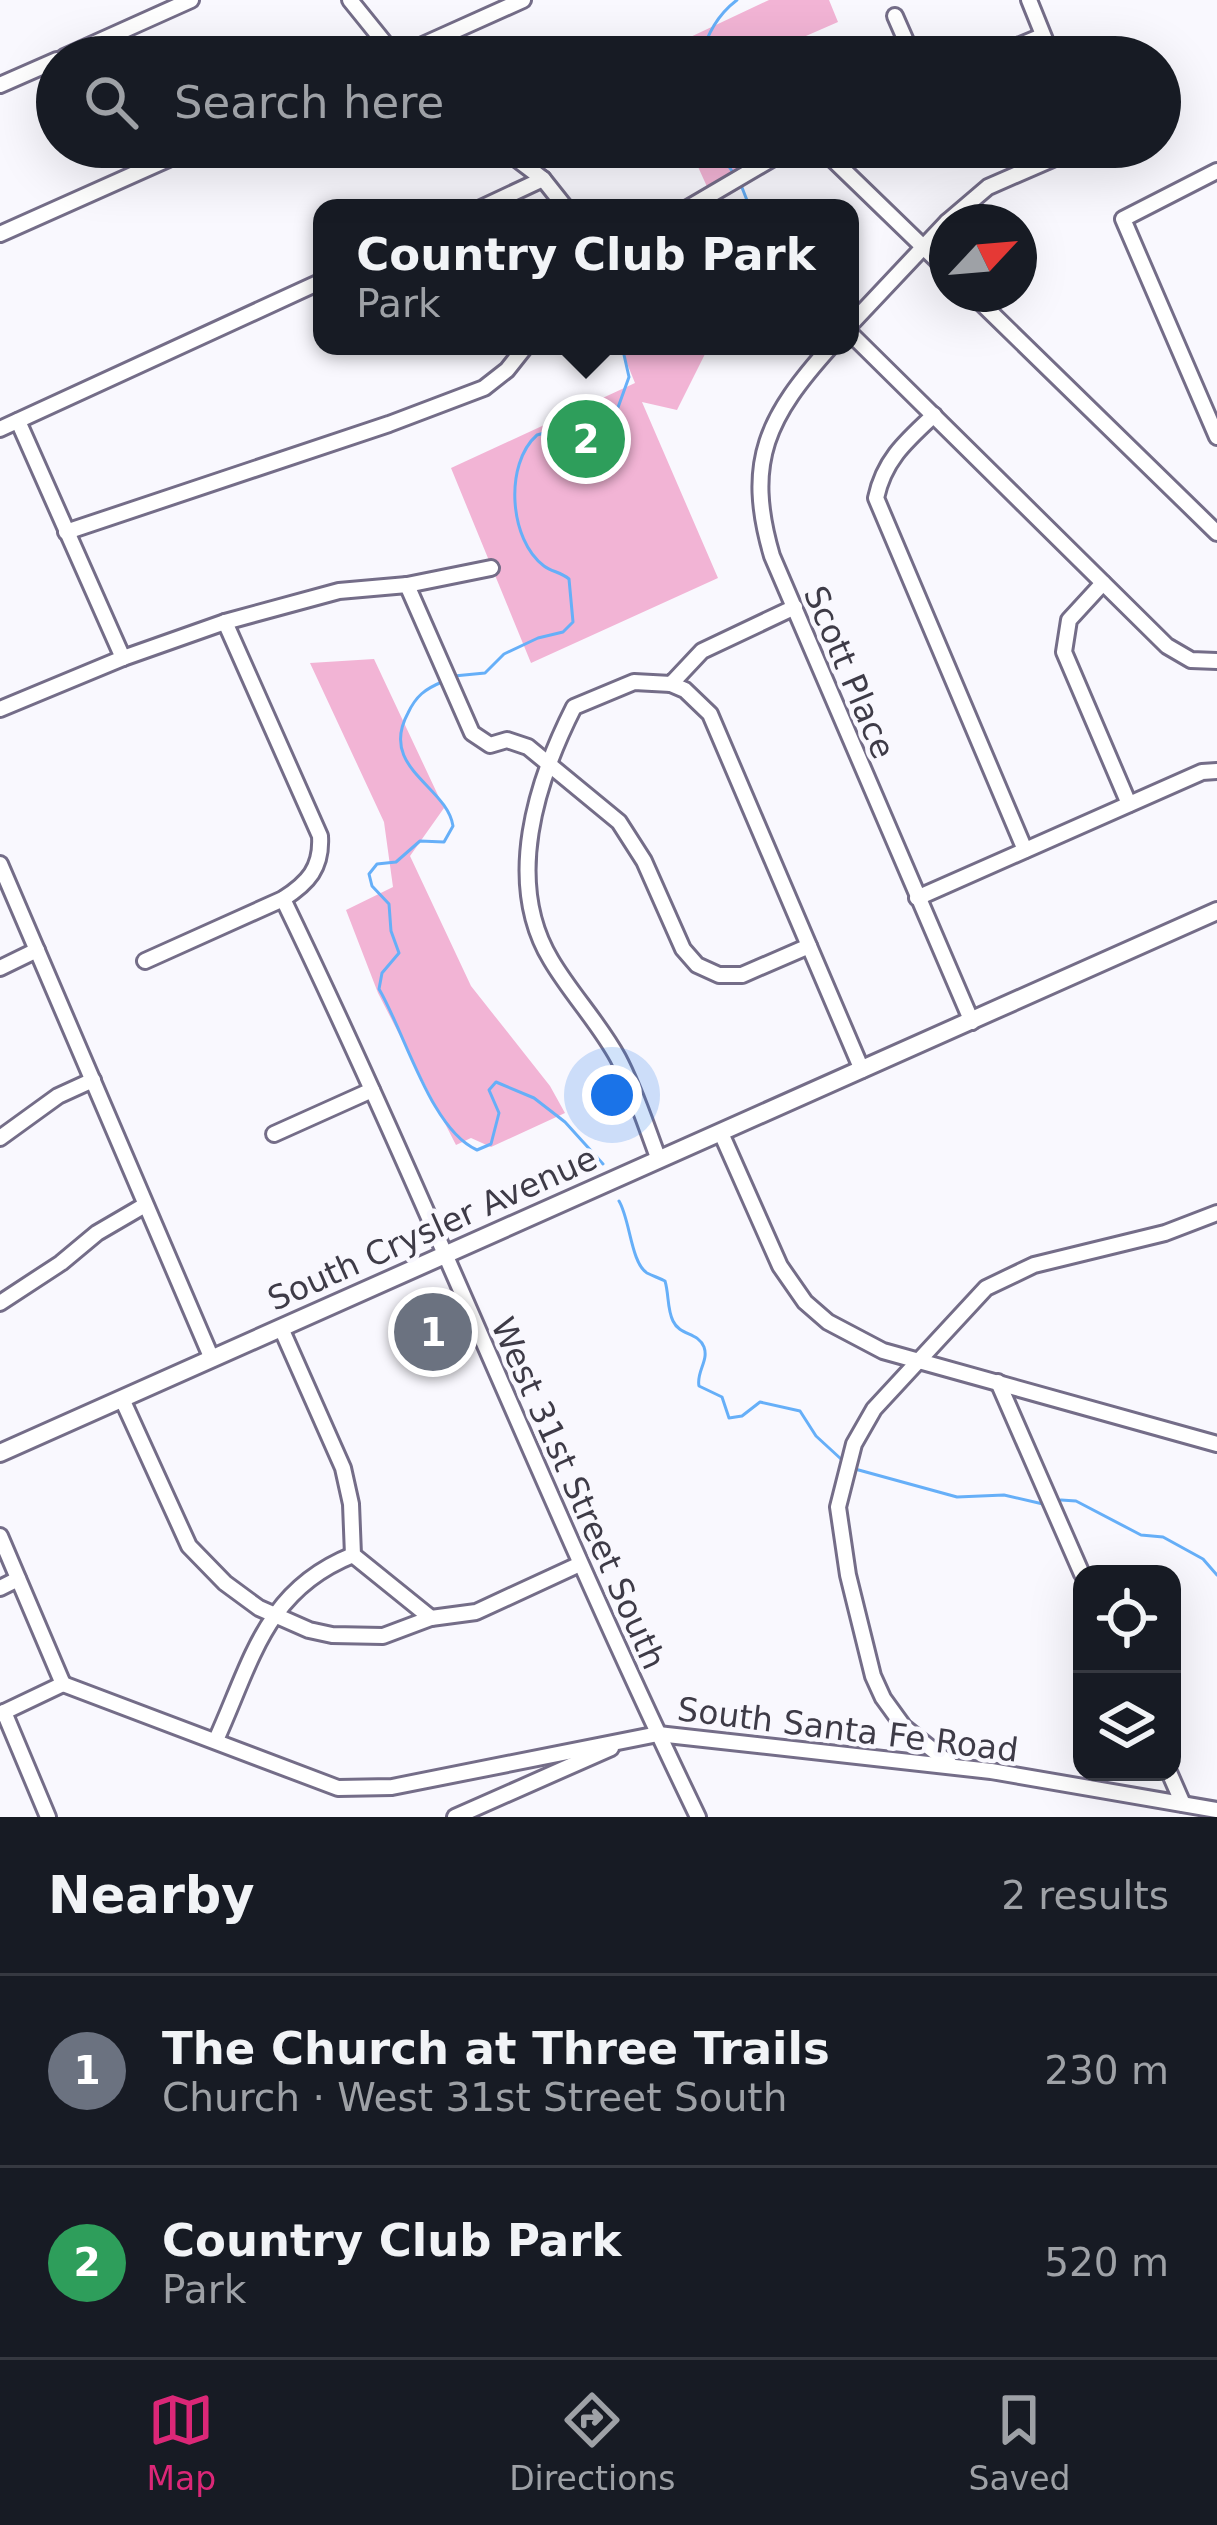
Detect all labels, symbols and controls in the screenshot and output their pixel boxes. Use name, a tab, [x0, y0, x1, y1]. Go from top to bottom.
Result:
search box	[36, 36, 1181, 168]
icon: search	[78, 69, 144, 135]
text: Search here	[174, 76, 444, 129]
popup	[313, 199, 859, 355]
north arrow	[929, 204, 1037, 312]
text: Country Club Park	[356, 228, 816, 281]
text: Park	[356, 281, 441, 326]
pin: 2	[547, 394, 625, 484]
street label: Scott Place	[796, 580, 903, 764]
your location	[582, 1065, 642, 1125]
street label: South Crysler Avenue	[262, 1138, 603, 1319]
pin: 1	[394, 1287, 472, 1377]
street label: West 31st Street South	[483, 1311, 674, 1675]
map controls	[1073, 1565, 1181, 1781]
button: locate	[1073, 1565, 1181, 1673]
button: layers	[1073, 1673, 1181, 1781]
street label: South Santa Fe Road	[675, 1689, 1020, 1770]
text: Nearby	[48, 1866, 255, 1925]
text: 2 results	[1001, 1873, 1169, 1918]
text: The Church at Three Trails	[162, 2022, 830, 2075]
text: 1	[73, 2048, 101, 2093]
text: 230 m	[1044, 2048, 1169, 2093]
text: Church · West 31st Street South	[162, 2075, 787, 2120]
text: Country Club Park	[162, 2214, 621, 2267]
text: 2	[73, 2240, 101, 2285]
text: 520 m	[1044, 2240, 1169, 2285]
text: Park	[162, 2267, 246, 2312]
tab: Map	[147, 2387, 216, 2498]
tab: Directions	[509, 2387, 675, 2498]
tab: Saved	[969, 2387, 1070, 2498]

